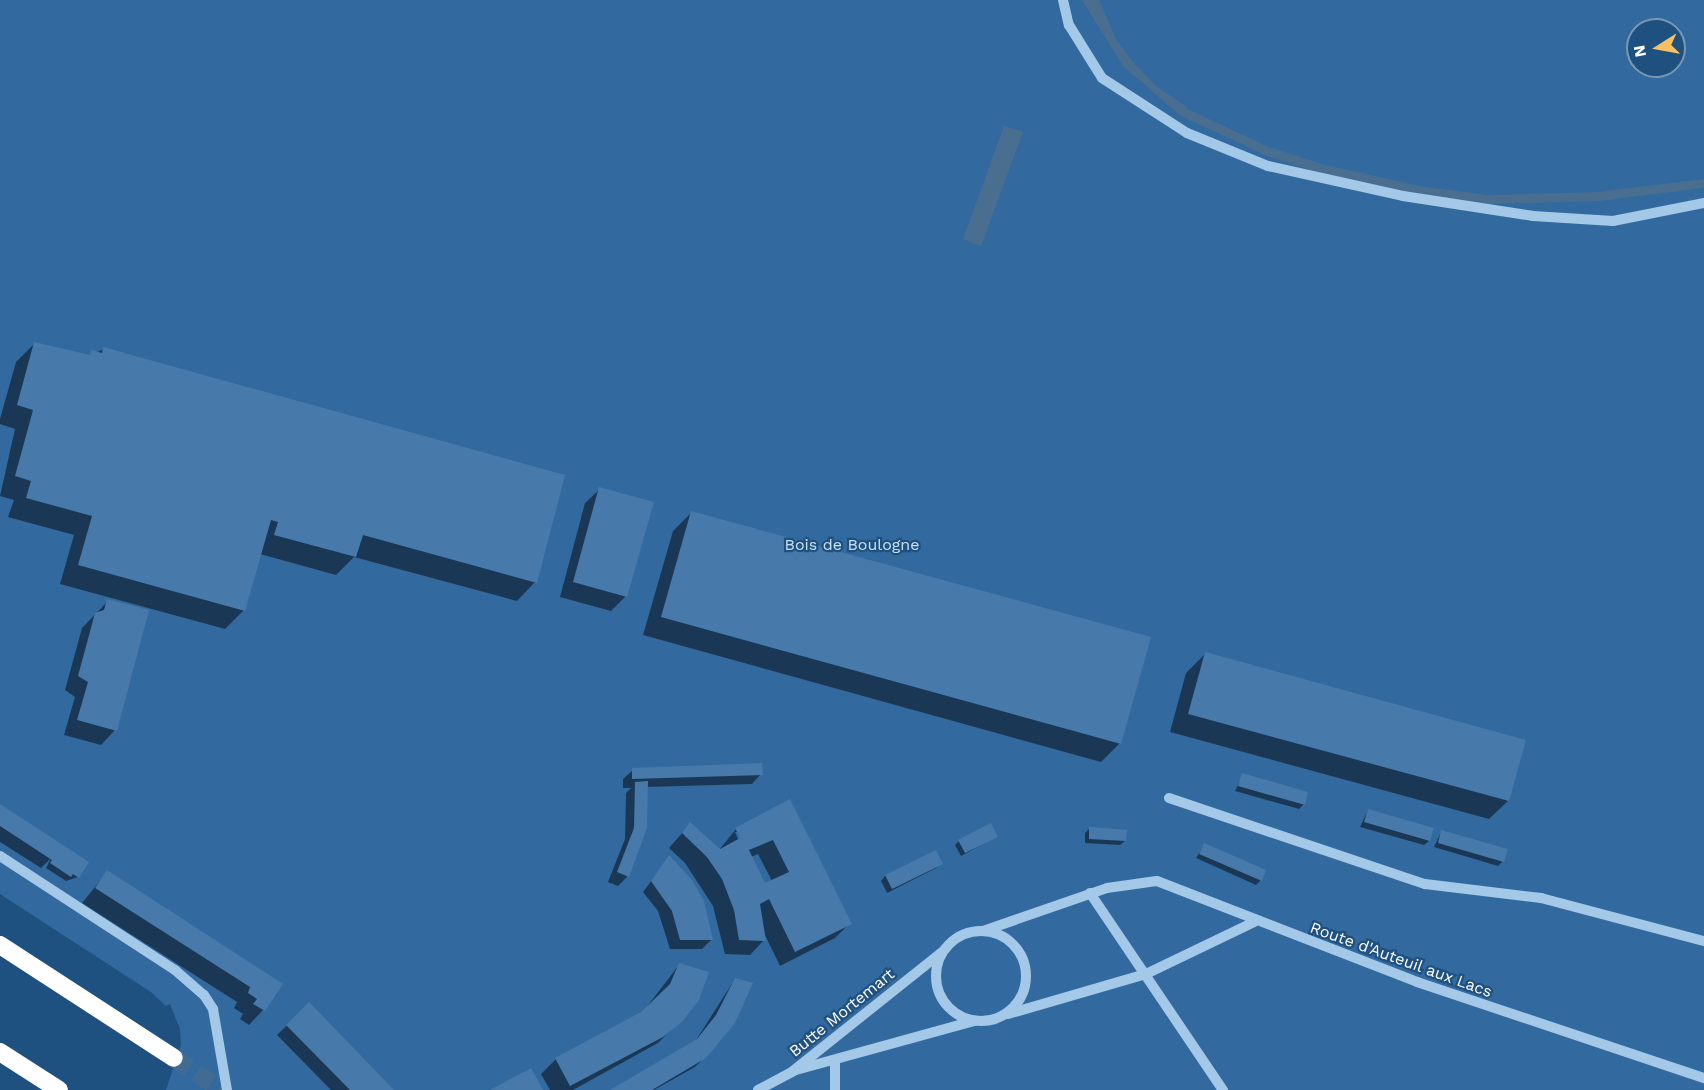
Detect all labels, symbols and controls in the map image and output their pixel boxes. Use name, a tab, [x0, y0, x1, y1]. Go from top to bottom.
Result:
north arrow	[1626, 18, 1686, 78]
text: N	[1629, 44, 1650, 59]
park label: Bois de Boulogne	[785, 535, 919, 555]
street label: Route d'Auteuil aux Lacs	[1307, 918, 1495, 1002]
street label: Butte Mortemart	[786, 965, 898, 1061]

